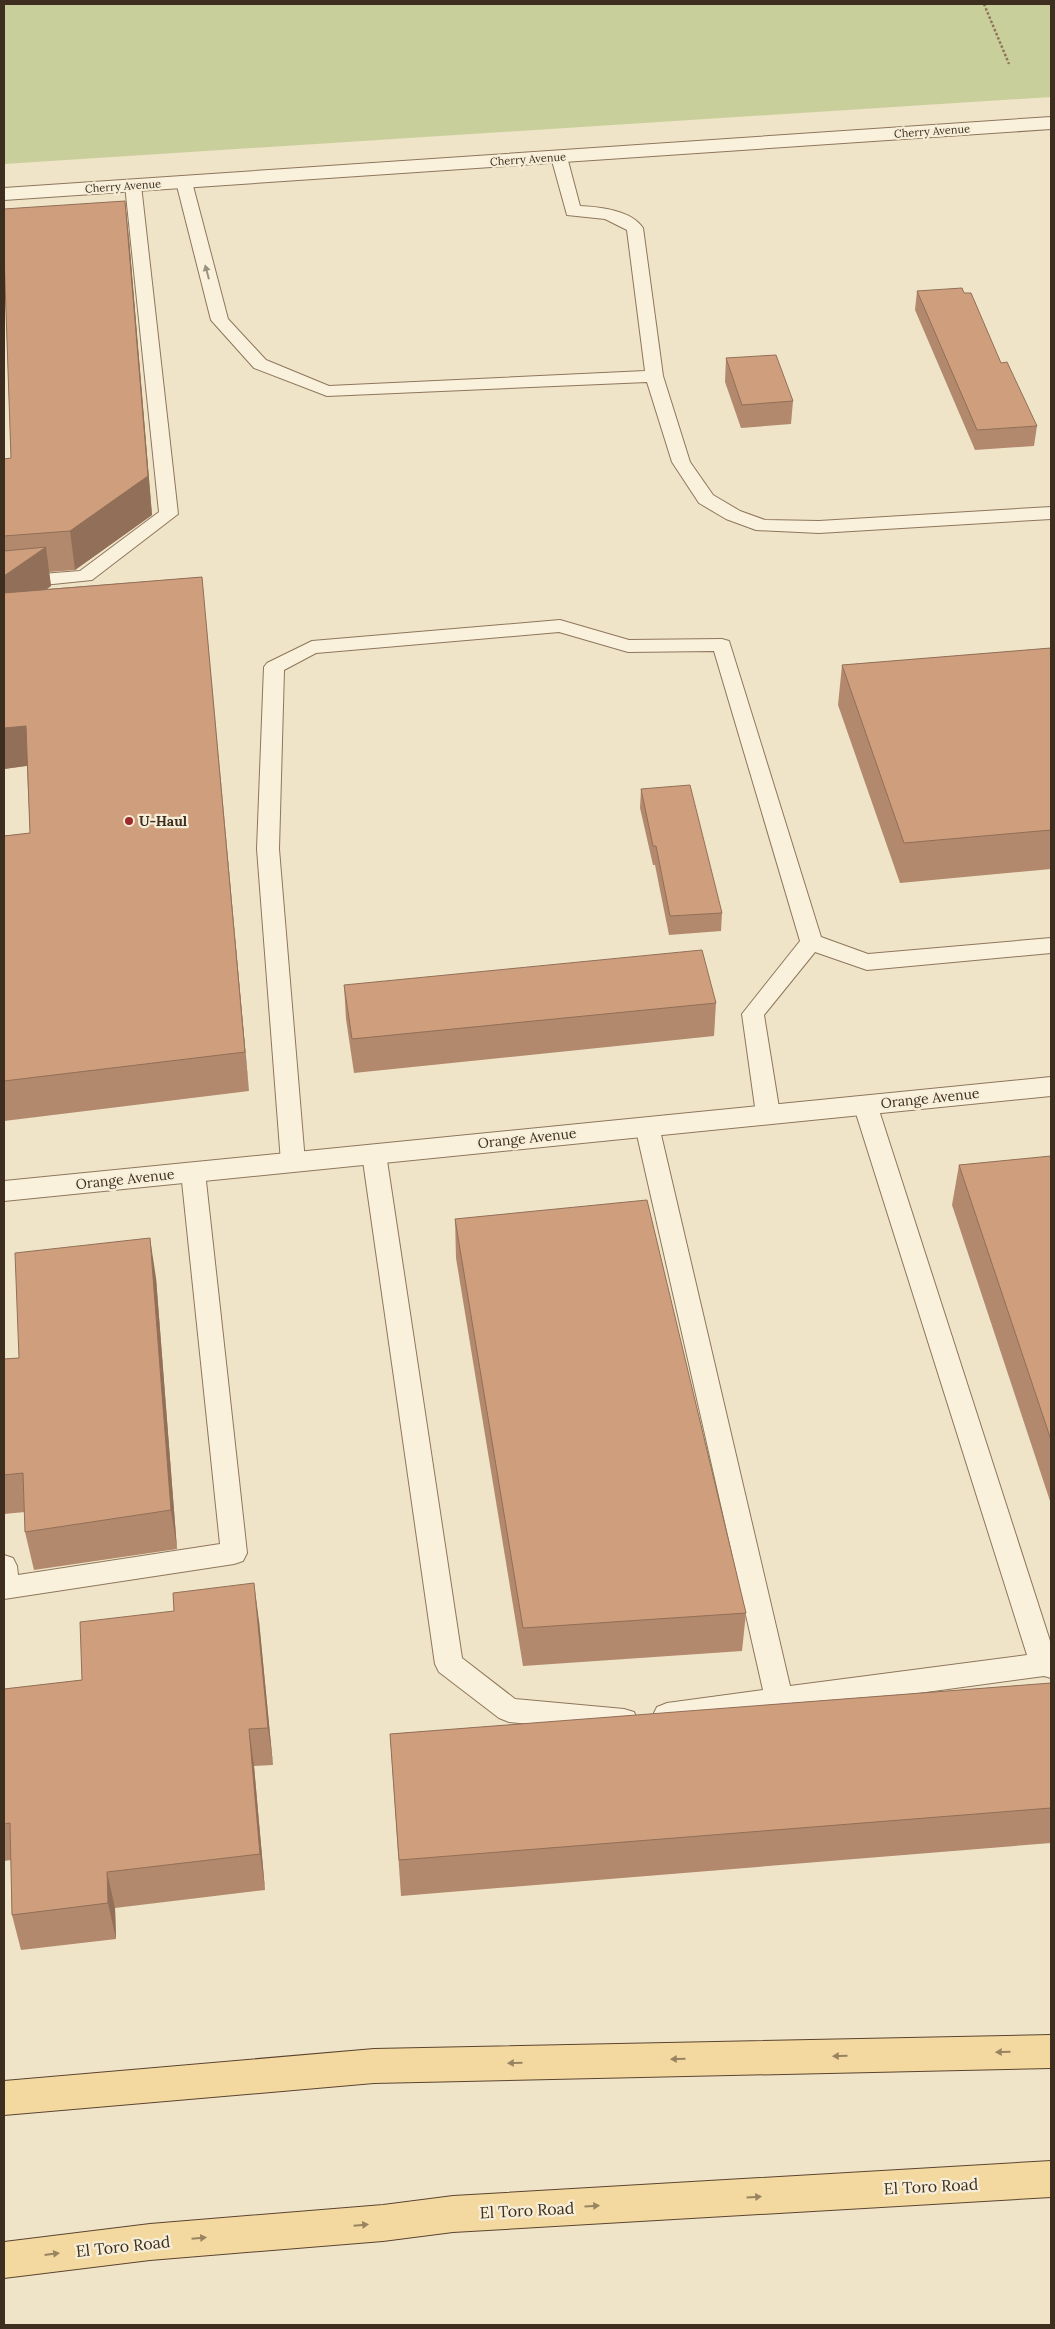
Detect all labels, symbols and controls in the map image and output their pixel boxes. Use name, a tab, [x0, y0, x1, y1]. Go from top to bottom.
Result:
street label: Cherry Avenue	[894, 121, 970, 141]
street label: Cherry Avenue	[490, 149, 566, 169]
street label: Cherry Avenue	[85, 176, 161, 196]
one-way arrow	[203, 265, 211, 280]
place label: U-Haul	[139, 812, 188, 830]
marker: U-Haul	[123, 815, 135, 827]
street label: Orange Avenue	[880, 1084, 981, 1112]
street label: Orange Avenue	[477, 1124, 578, 1152]
street label: Orange Avenue	[75, 1165, 176, 1193]
one-way arrow	[994, 2048, 1010, 2056]
one-way arrow	[832, 2052, 848, 2060]
one-way arrow	[669, 2056, 685, 2064]
one-way arrow	[507, 2059, 523, 2067]
street label: El Toro Road	[883, 2174, 979, 2198]
one-way arrow	[747, 2192, 763, 2200]
street label: El Toro Road	[479, 2198, 575, 2222]
one-way arrow	[584, 2202, 600, 2210]
one-way arrow	[353, 2220, 369, 2228]
street label: El Toro Road	[75, 2231, 172, 2261]
one-way arrow	[191, 2234, 207, 2242]
one-way arrow	[44, 2250, 60, 2258]

